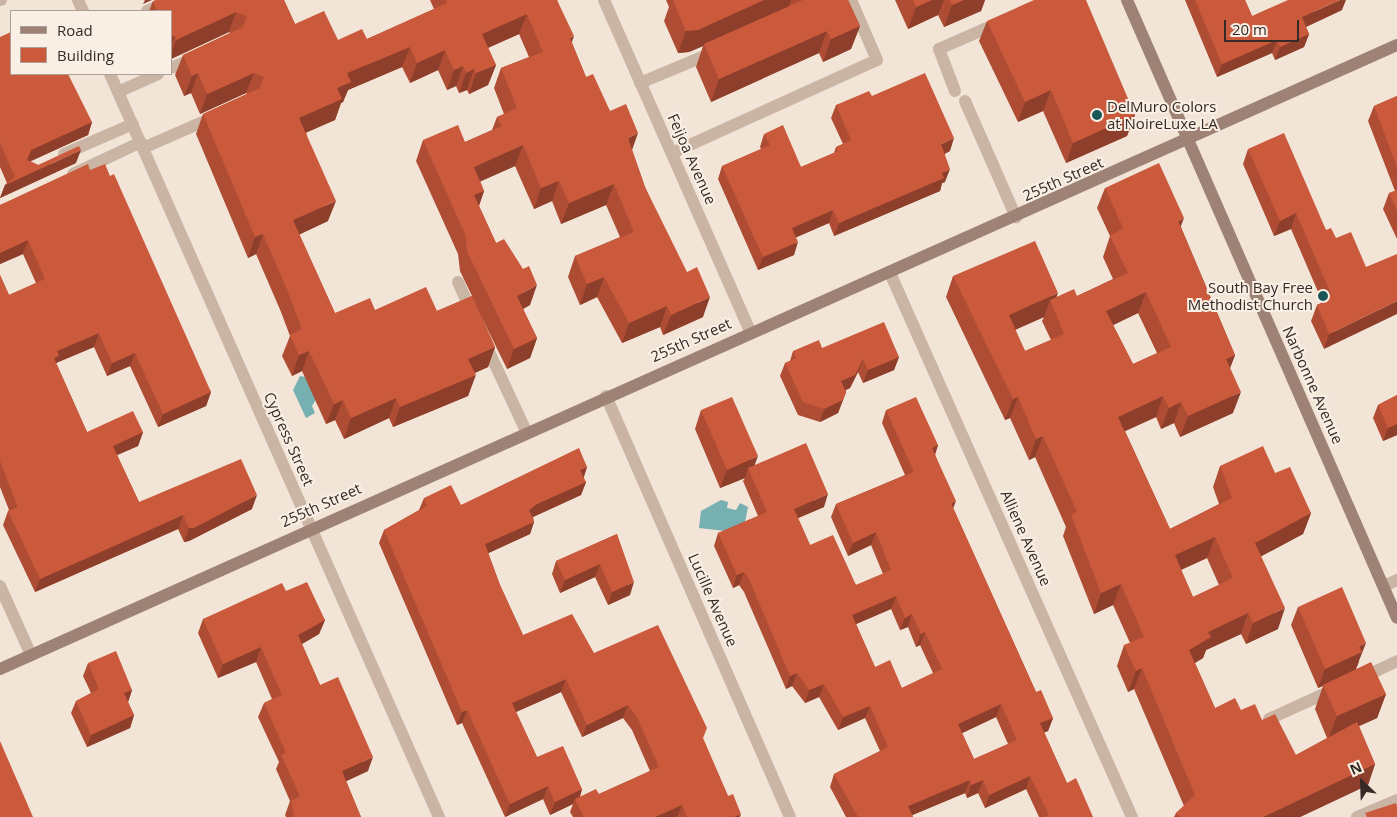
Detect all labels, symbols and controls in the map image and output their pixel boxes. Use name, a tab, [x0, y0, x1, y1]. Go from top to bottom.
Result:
legend	[10, 10, 172, 75]
scale bar	[1227, 10, 1302, 42]
text: 20 m	[1232, 19, 1267, 39]
text: Road	[57, 20, 93, 40]
text: Building	[57, 45, 114, 65]
place label: DelMuro Colors at NoireLuxe LA	[1107, 97, 1218, 132]
marker: DelMuro Colors at NoireLuxe LA	[1091, 109, 1103, 121]
street label: Feijoa Avenue	[664, 111, 720, 207]
street label: 255th Street	[1020, 153, 1106, 205]
place label: South Bay Free Methodist Church	[1188, 278, 1313, 313]
marker: South Bay Free Methodist Church	[1317, 290, 1329, 302]
street label: 255th Street	[648, 314, 734, 366]
street label: Narbonne Avenue	[1279, 323, 1347, 447]
street label: Cypress Street	[260, 389, 318, 489]
street label: 255th Street	[278, 479, 364, 531]
street label: Alliene Avenue	[997, 487, 1055, 589]
street label: Lucille Avenue	[684, 551, 742, 649]
north arrow	[1337, 757, 1387, 807]
text: N	[1347, 757, 1365, 779]

